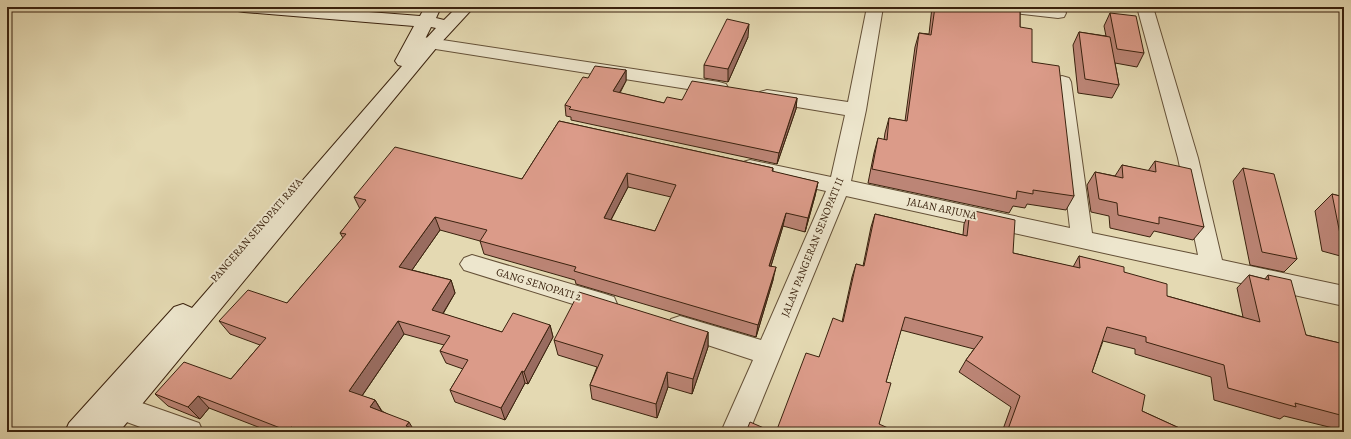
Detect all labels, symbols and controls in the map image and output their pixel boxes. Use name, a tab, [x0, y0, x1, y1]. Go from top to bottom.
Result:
street label: PANGERAN SENOPATI RAYA	[207, 175, 306, 286]
street label: JALAN PANGERAN SENOPATI II	[778, 175, 847, 319]
street label: JALAN ARJUNA	[906, 194, 979, 223]
street label: GANG SENOPATI 2	[494, 264, 583, 305]

